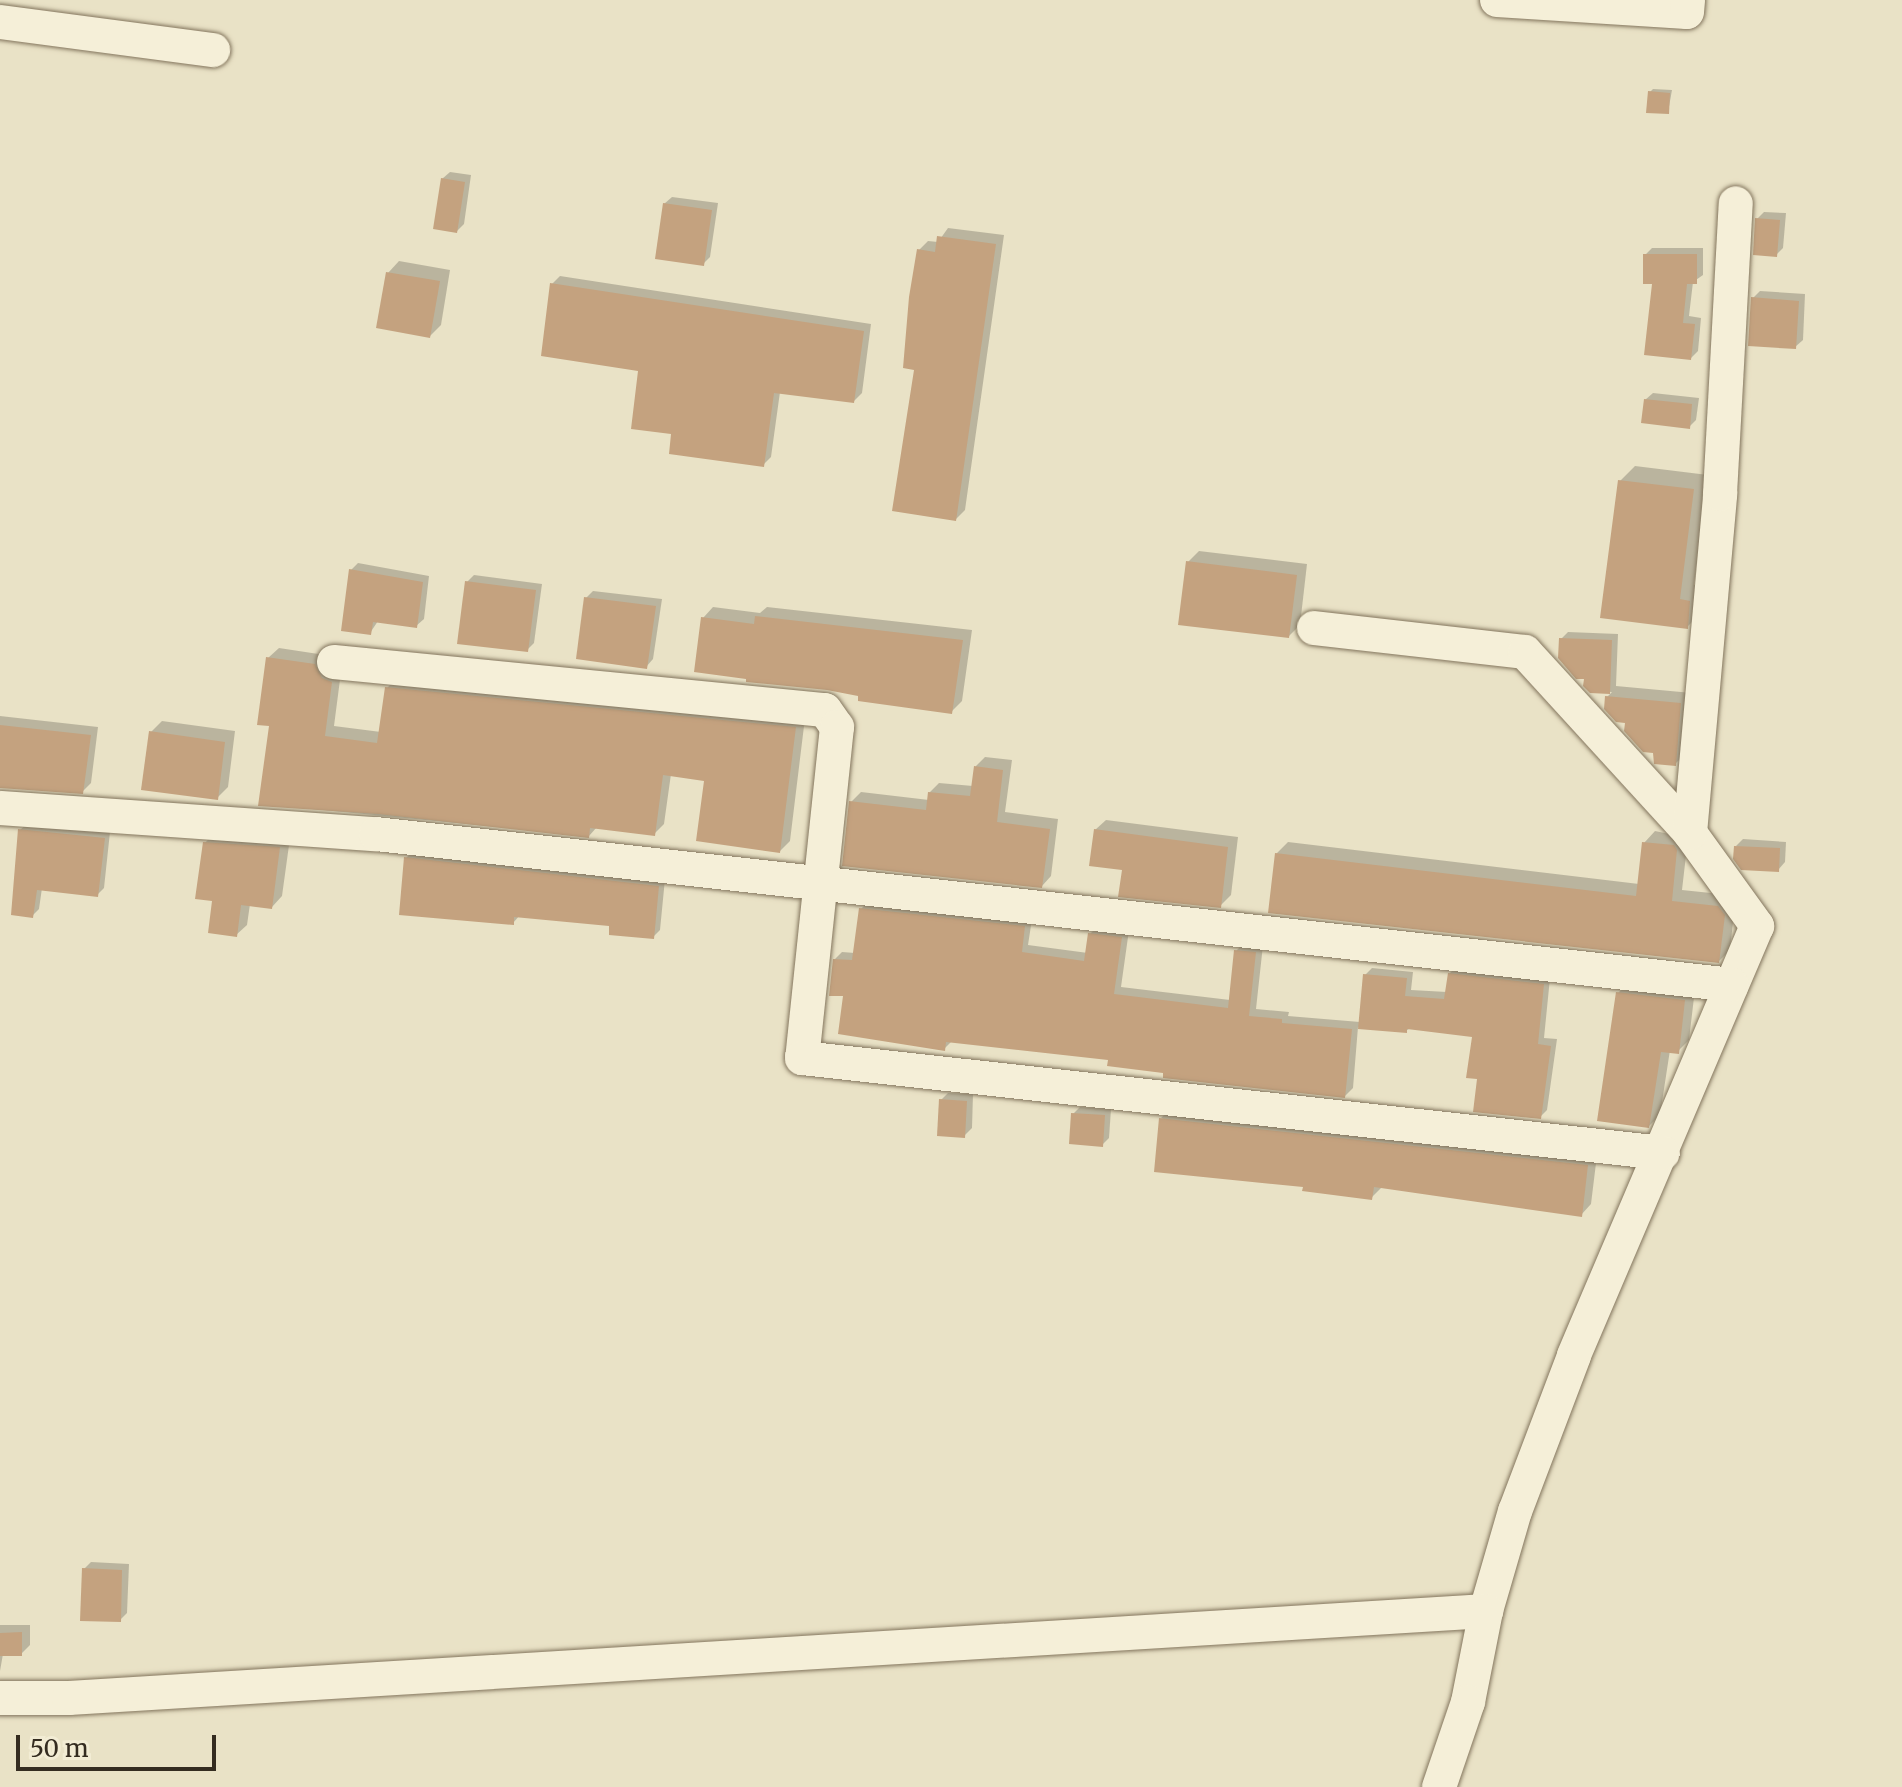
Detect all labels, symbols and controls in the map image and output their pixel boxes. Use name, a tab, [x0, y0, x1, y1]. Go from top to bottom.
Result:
scale bar	[20, 1719, 220, 1769]
text: 50 m	[30, 1733, 89, 1764]

